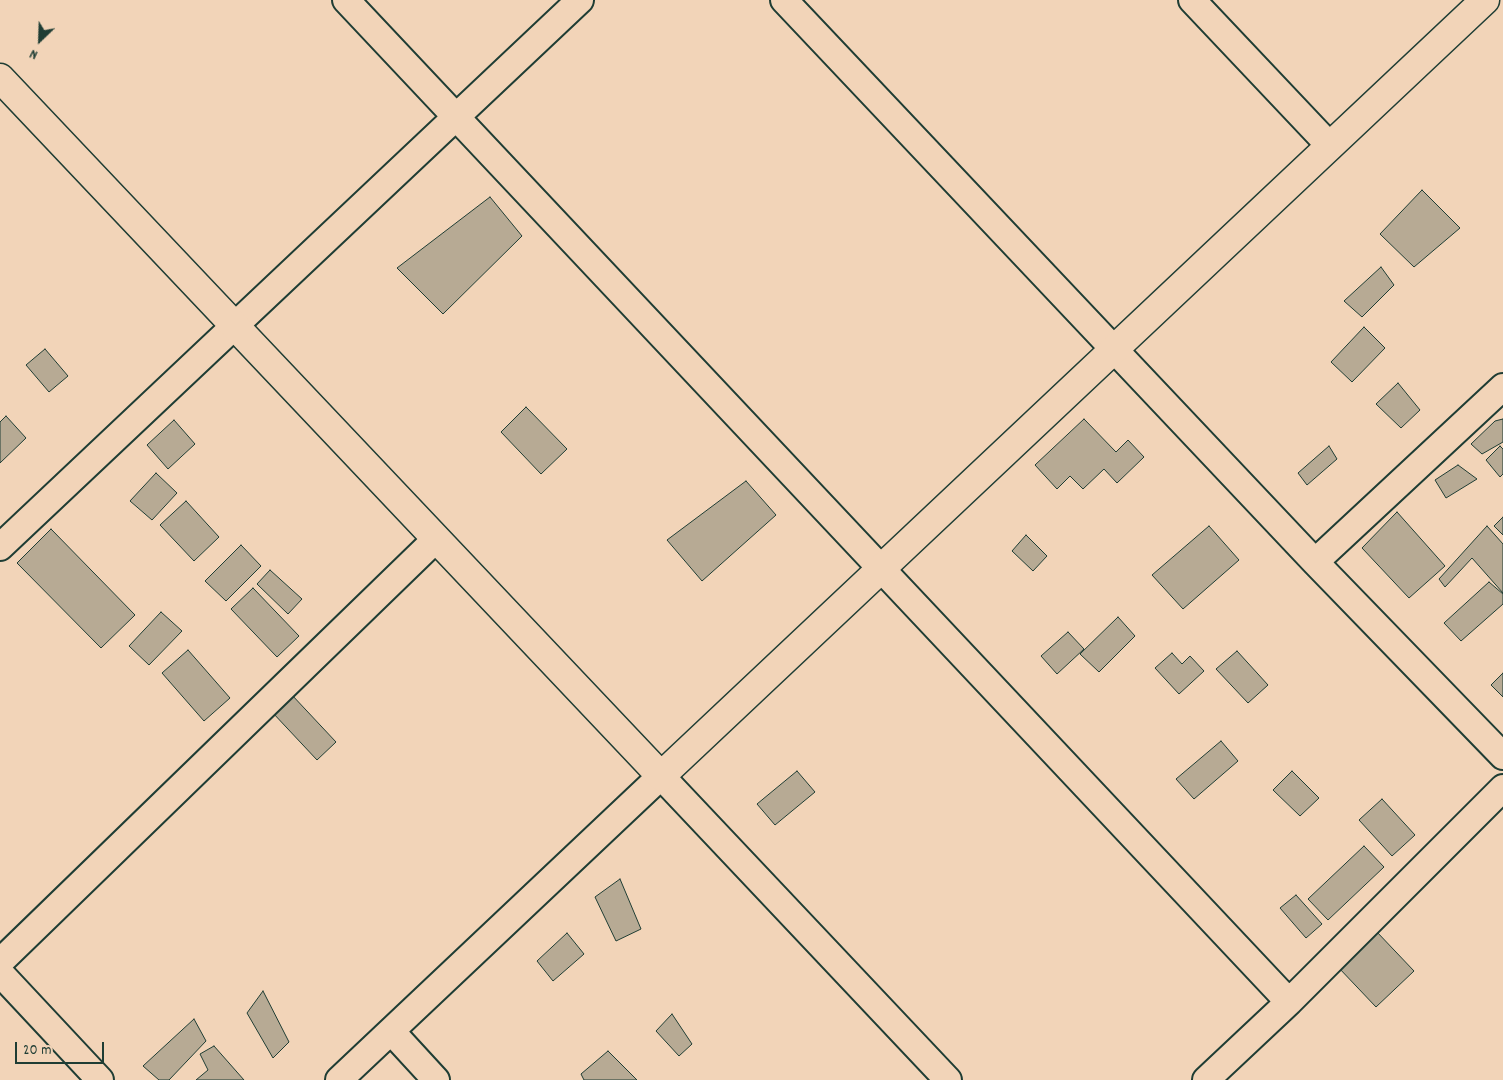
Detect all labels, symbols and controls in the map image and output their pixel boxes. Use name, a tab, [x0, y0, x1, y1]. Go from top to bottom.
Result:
north arrow	[15, 15, 65, 65]
text: N	[27, 43, 41, 64]
scale bar	[18, 1032, 106, 1064]
text: 20 m	[23, 1040, 51, 1062]

